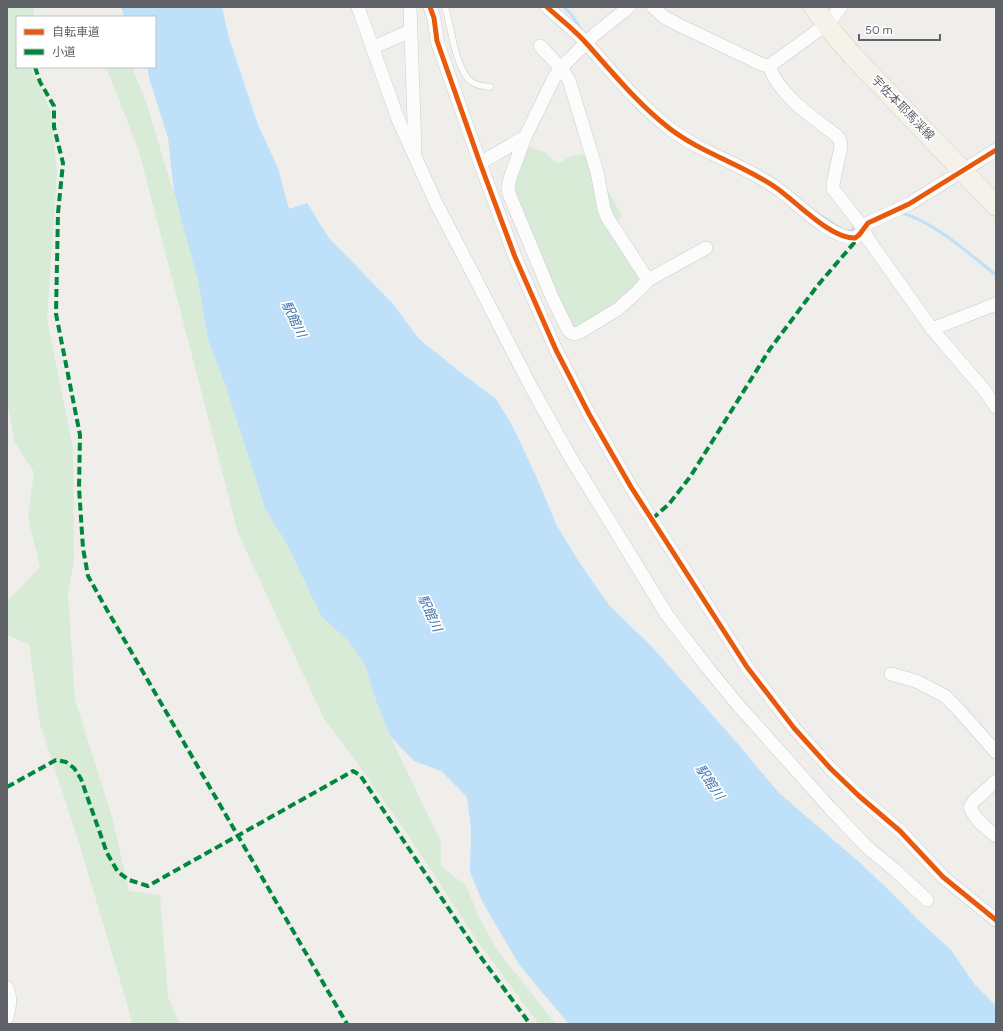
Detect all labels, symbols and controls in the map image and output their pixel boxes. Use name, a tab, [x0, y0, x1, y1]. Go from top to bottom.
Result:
legend	[16, 16, 156, 68]
scale bar	[859, 16, 940, 42]
text: 50 m	[865, 23, 893, 37]
text: 自転車道	[52, 25, 100, 39]
text: 小道	[52, 45, 76, 59]
street label: 宇佐本耶馬渓線	[869, 73, 937, 143]
water label: 駅館川	[279, 298, 310, 342]
water label: 駅館川	[415, 592, 446, 636]
water label: 駅館川	[693, 762, 728, 804]

